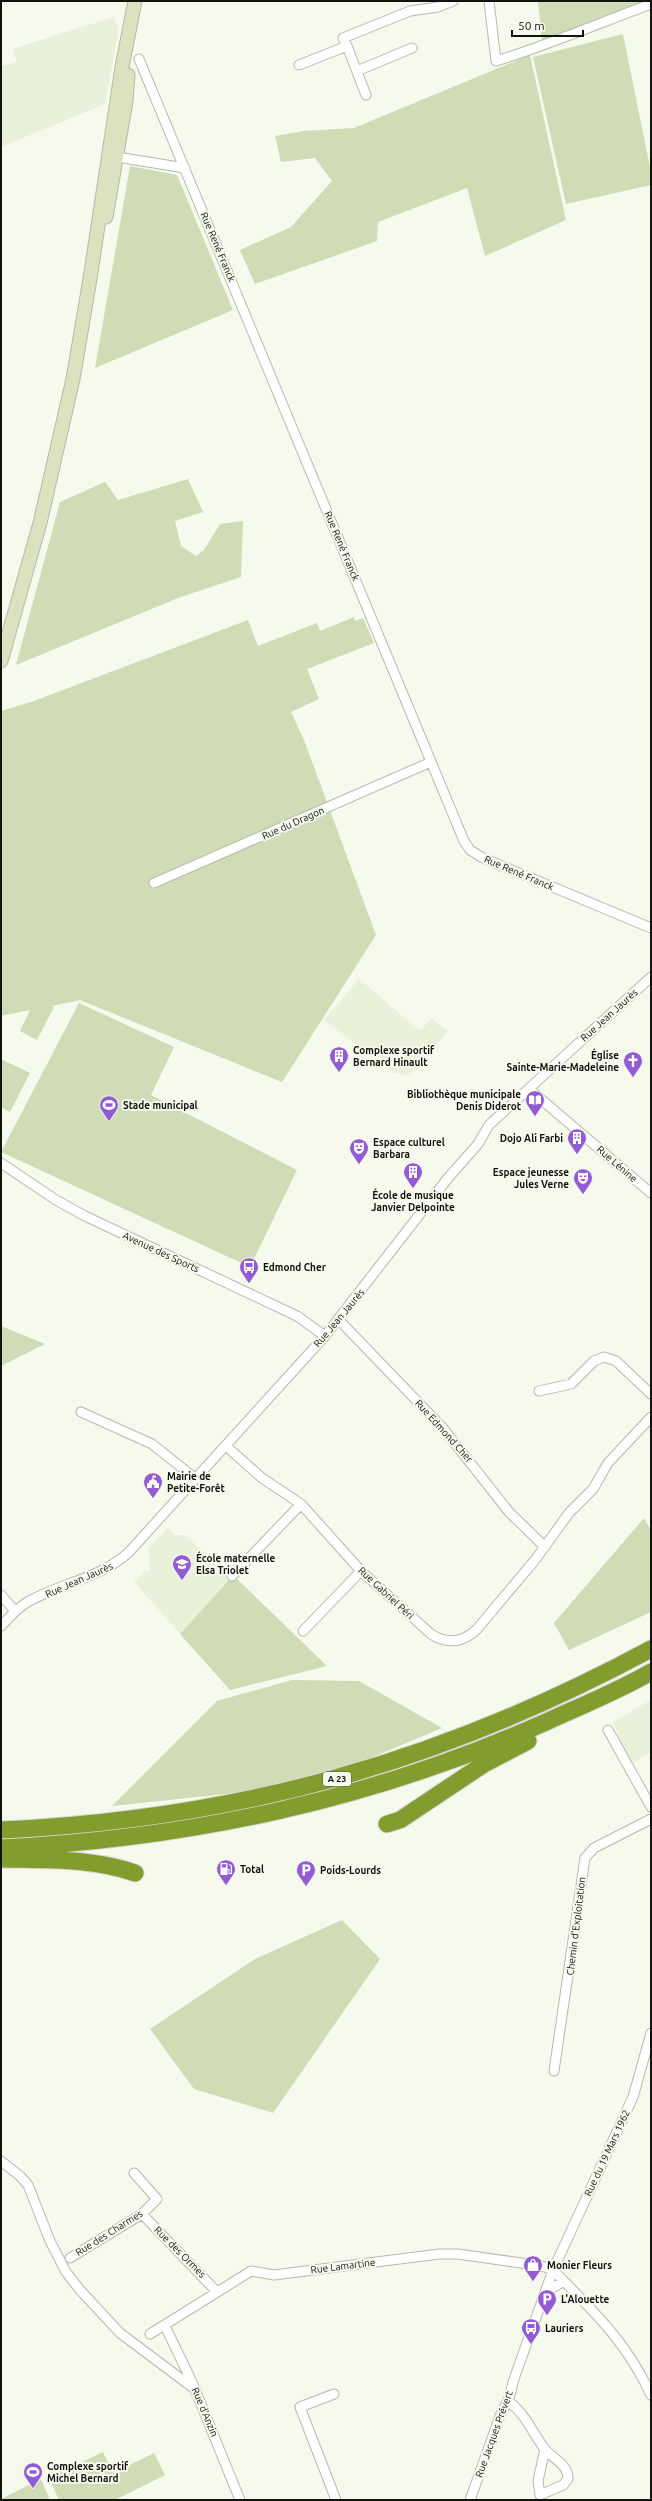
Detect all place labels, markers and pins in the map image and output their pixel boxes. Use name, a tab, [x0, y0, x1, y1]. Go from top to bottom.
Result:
building icon: Complexe sportif Bernard Hinault	[328, 1045, 350, 1073]
place label: Complexe sportif Bernard Hinault	[353, 1045, 435, 1068]
place label: Église Sainte-Marie-Madeleine	[506, 1048, 619, 1073]
church icon: Église Sainte-Marie-Madeleine	[622, 1050, 644, 1078]
place label: Bibliothèque municipale Denis Diderot	[407, 1089, 522, 1112]
library icon: Bibliothèque municipale Denis Diderot	[524, 1089, 546, 1117]
sports icon: Stade municipal	[98, 1094, 120, 1122]
place label: Stade municipal	[123, 1100, 198, 1111]
building icon: Dojo Ali Farbi	[566, 1127, 588, 1155]
place label: Dojo Ali Farbi	[500, 1133, 563, 1144]
theatre icon: Espace culturel Barbara	[348, 1137, 370, 1165]
place label: Espace culturel Barbara	[373, 1137, 445, 1160]
building icon: École de musique Janvier Delpointe	[402, 1161, 424, 1189]
place label: Espace jeunesse Jules Verne	[493, 1167, 569, 1190]
theatre icon: Espace jeunesse Jules Verne	[572, 1167, 594, 1195]
place label: École de musique Janvier Delpointe	[371, 1188, 455, 1213]
bus stop icon: Edmond Cher	[238, 1256, 260, 1284]
place label: Edmond Cher	[263, 1262, 327, 1273]
public building icon: Mairie de Petite-Forêt	[142, 1471, 164, 1499]
place label: Mairie de Petite-Forêt	[167, 1471, 226, 1494]
place label: École maternelle Elsa Triolet	[196, 1551, 275, 1576]
school or university icon: École maternelle Elsa Triolet	[171, 1553, 193, 1581]
fuel station icon: Total	[215, 1858, 237, 1886]
parking icon: Poids-Lourds	[295, 1859, 317, 1887]
place label: Total	[240, 1864, 264, 1875]
place label: Poids-Lourds	[320, 1865, 381, 1876]
shop icon: Monier Fleurs	[522, 2254, 544, 2282]
place label: Monier Fleurs	[547, 2260, 612, 2271]
parking icon: L'Alouette	[536, 2288, 558, 2316]
place label: L'Alouette	[561, 2294, 610, 2305]
bus stop icon: Lauriers	[520, 2317, 542, 2345]
place label: Lauriers	[545, 2323, 584, 2334]
sports icon: Complexe sportif Michel Bernard	[22, 2461, 44, 2489]
place label: Complexe sportif Michel Bernard	[47, 2461, 129, 2484]

